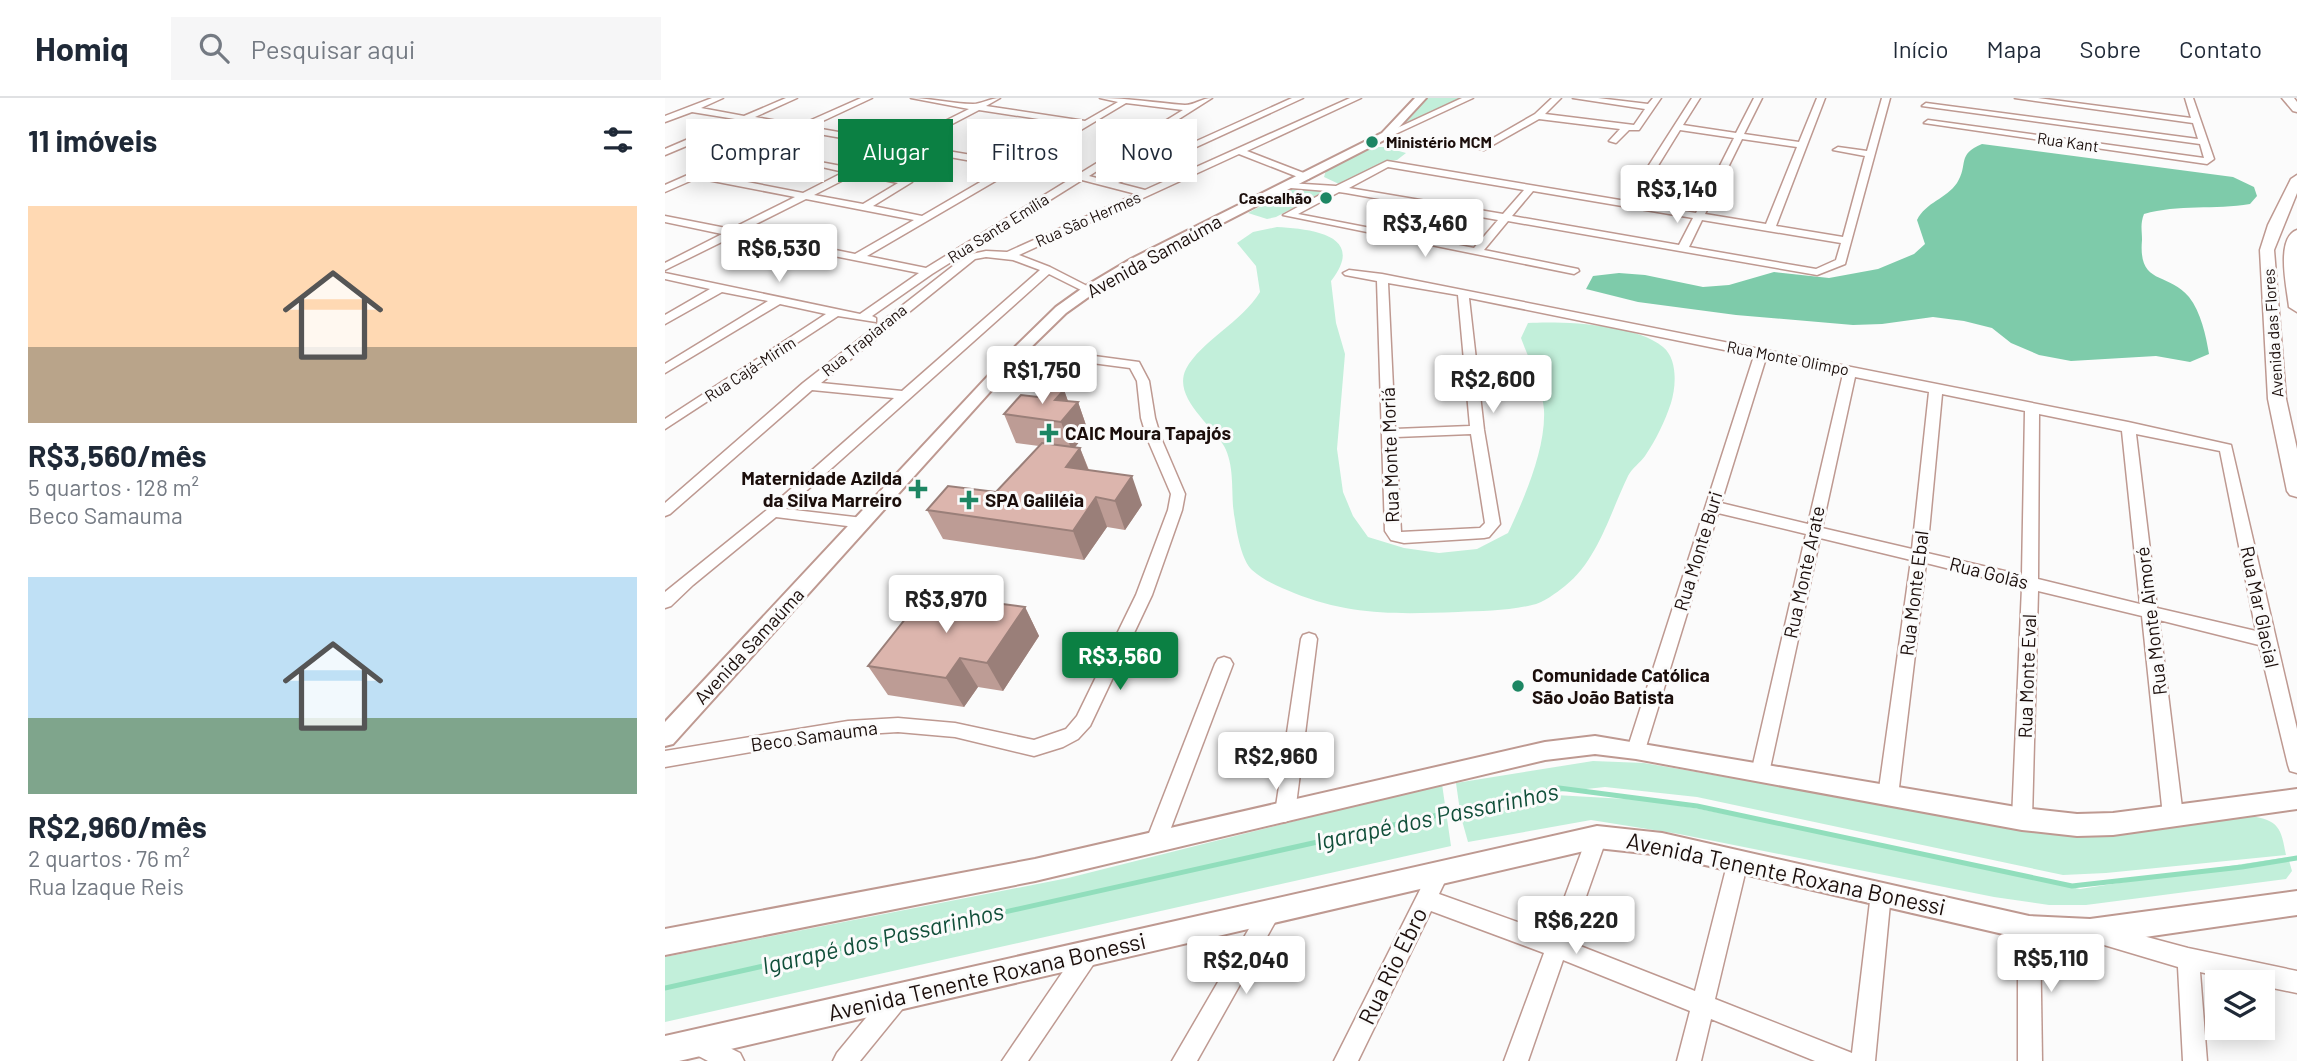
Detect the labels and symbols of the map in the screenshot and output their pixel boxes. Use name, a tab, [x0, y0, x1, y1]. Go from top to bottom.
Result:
street label: Rua Kant	[2036, 128, 2100, 155]
place label: Ministério MCM	[1386, 132, 1492, 151]
marker: Ministério MCM	[1364, 134, 1380, 150]
pin: R$3,140	[1612, 166, 1742, 225]
street label: Rua São Hermes	[1032, 187, 1143, 250]
place label: Cascalhão	[1239, 188, 1312, 207]
street label: Rua Santa Emília	[944, 189, 1052, 266]
marker: Cascalhão	[1318, 190, 1334, 206]
pin: R$3,460	[1360, 200, 1490, 259]
street label: Avenida Samaúma	[1082, 209, 1225, 302]
pin: R$6,530	[714, 225, 844, 284]
street label: Avenida das Flores	[2259, 268, 2286, 398]
street label: Rua Trapiarana	[817, 300, 910, 380]
street label: Rua Cajá-Mirim	[701, 332, 799, 405]
street label: Rua Monte Olimpo	[1725, 336, 1851, 379]
pin: R$1,750	[977, 346, 1107, 406]
pin: R$2,600	[1428, 356, 1558, 415]
street label: Rua Monte Moriá	[1376, 387, 1403, 523]
place label: CAIC Moura Tapajós	[1065, 421, 1231, 444]
marker: CAIC Moura Tapajós	[1039, 423, 1059, 443]
place label: Maternidade Azilda da Silva Marreiro	[741, 466, 902, 511]
marker: Maternidade Azilda da Silva Marreiro	[908, 479, 928, 499]
place label: SPA Galiléia	[985, 488, 1084, 511]
street label: Rua Monte Buri	[1668, 488, 1727, 613]
marker: SPA Galiléia	[959, 490, 979, 510]
street label: Rua Monte Arate	[1778, 504, 1829, 640]
street label: Rua Monte Ebal	[1894, 529, 1933, 657]
street label: Rua Mar Glacial	[2236, 544, 2285, 670]
street label: Rua Monte Aimoré	[2130, 546, 2171, 697]
street label: Rua Golãs	[1947, 552, 2031, 593]
pin: R$3,970	[881, 575, 1011, 635]
street label: Avenida Samaúma	[689, 583, 808, 709]
street label: Rua Monte Eval	[2013, 613, 2040, 739]
pin: R$3,560	[1055, 632, 1185, 692]
place label: Comunidade Católica São João Batista	[1532, 663, 1710, 708]
marker: Comunidade Católica São João Batista	[1510, 678, 1526, 694]
street label: Beco Samauma	[749, 715, 879, 756]
pin: R$2,960	[1211, 732, 1341, 792]
water label: Igarapé dos Passarinhos	[1313, 776, 1561, 855]
street label: Avenida Tenente Roxana Bonessi	[1624, 825, 1948, 921]
water label: Igarapé dos Passarinhos	[759, 896, 1006, 979]
pin: R$6,220	[1511, 896, 1641, 956]
street label: Rua Rio Ebro	[1352, 902, 1433, 1029]
street label: Avenida Tenente Roxana Bonessi	[825, 926, 1148, 1026]
pin: R$5,110	[1986, 934, 2116, 994]
pin: R$2,040	[1181, 936, 1311, 996]

